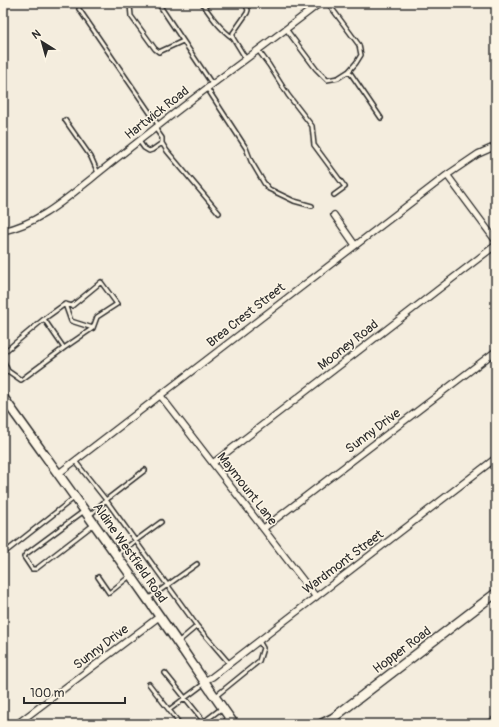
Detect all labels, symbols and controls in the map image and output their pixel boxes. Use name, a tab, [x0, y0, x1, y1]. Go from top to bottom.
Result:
north arrow	[22, 22, 62, 62]
text: N	[29, 27, 44, 42]
street label: Hartwick Road	[122, 83, 192, 143]
street label: Brea Crest Street	[204, 279, 289, 351]
street label: Mooney Road	[315, 316, 381, 374]
street label: Sunny Drive	[342, 405, 404, 457]
street label: Maymount Lane	[214, 449, 281, 529]
street label: Aldine Westfield Road	[89, 500, 171, 606]
street label: Wardmont Street	[300, 526, 387, 598]
street label: Sunny Drive	[70, 621, 132, 673]
street label: Hopper Road	[370, 623, 434, 677]
scale bar	[24, 679, 125, 705]
text: 100 m	[30, 686, 65, 701]

